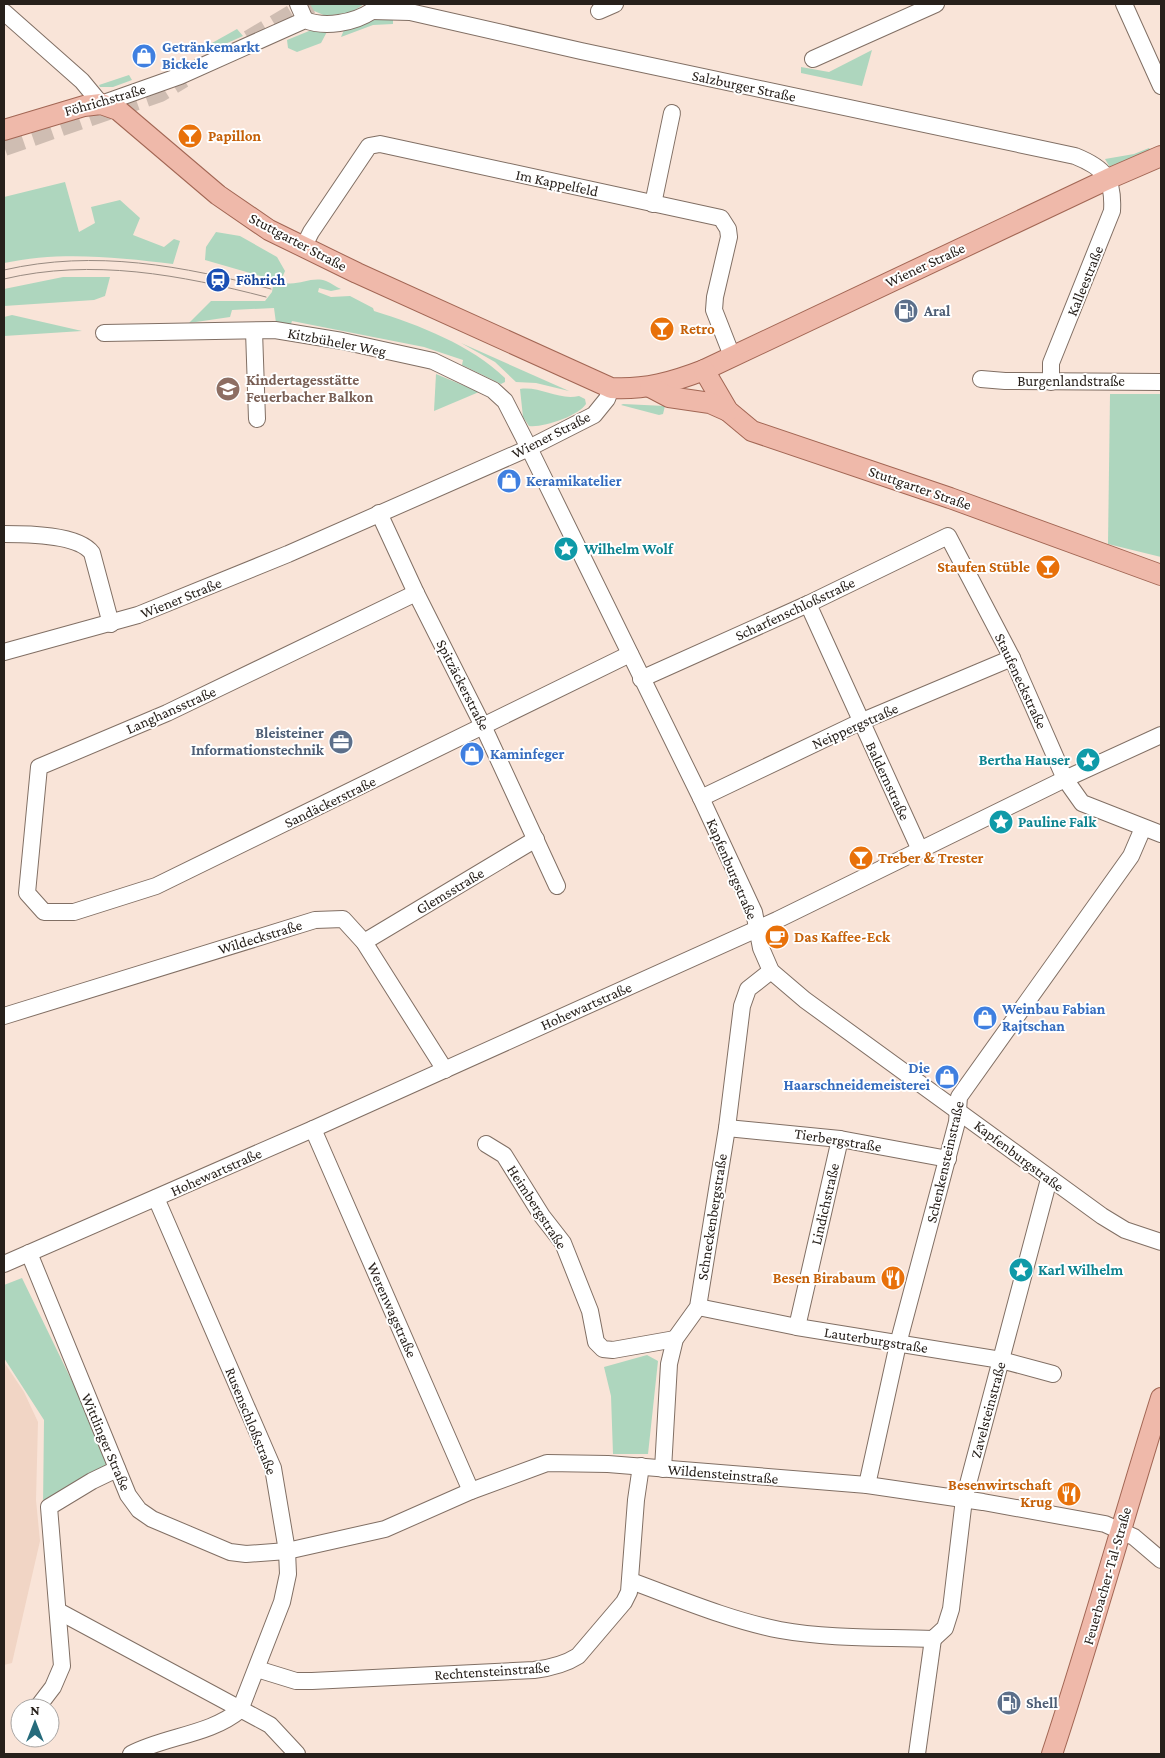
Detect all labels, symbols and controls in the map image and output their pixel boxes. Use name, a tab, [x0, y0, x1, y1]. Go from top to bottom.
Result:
place label: Getränkemarkt Bickele	[162, 39, 261, 72]
shop icon: Getränkemarkt Bickele	[131, 43, 157, 69]
street label: Salzburger Straße	[690, 67, 798, 106]
street label: Föhrichstraße	[63, 81, 148, 119]
bar icon: Papillon	[177, 123, 203, 149]
place label: Papillon	[208, 128, 262, 144]
street label: Im Kappelfeld	[514, 166, 600, 201]
street label: Stuttgarter Straße	[246, 210, 350, 275]
street label: Wiener Straße	[883, 239, 968, 290]
street label: Kalleestraße	[1064, 243, 1106, 318]
station icon: Föhrich	[205, 267, 231, 293]
place label: Föhrich	[236, 272, 286, 288]
fuel station icon: Aral	[893, 298, 919, 324]
place label: Aral	[923, 303, 951, 319]
bar icon: Retro	[649, 316, 675, 342]
place label: Retro	[680, 321, 715, 337]
street label: Kitzbüheler Weg	[286, 325, 387, 360]
place label: Kindertagesstätte Feuerbacher Balkon	[246, 372, 374, 405]
street label: Burgenlandstraße	[1017, 373, 1125, 390]
school or university icon: Kindertagesstätte Feuerbacher Balkon	[215, 376, 241, 402]
street label: Wiener Straße	[509, 408, 593, 462]
street label: Stuttgarter Straße	[866, 463, 974, 514]
shop icon: Keramikatelier	[496, 468, 522, 494]
place label: Keramikatelier	[526, 473, 622, 489]
place icon: Wilhelm Wolf	[553, 536, 579, 562]
place label: Wilhelm Wolf	[583, 541, 674, 557]
bar icon: Staufen Stüble	[1035, 554, 1061, 580]
place label: Staufen Stüble	[937, 559, 1030, 575]
street label: Wiener Straße	[138, 574, 224, 621]
street label: Scharfenschloßstraße	[733, 574, 858, 644]
street label: Staufeneckstraße	[992, 631, 1050, 732]
street label: Spitzäckerstraße	[432, 637, 493, 734]
street label: Langhansstraße	[124, 683, 219, 738]
street label: Neippergstraße	[809, 700, 901, 753]
place label: Bleisteiner Informationstechnik	[191, 725, 325, 758]
office icon: Bleisteiner Informationstechnik	[328, 729, 354, 755]
street label: Baldernstraße	[863, 739, 913, 823]
shop icon: Kaminfeger	[459, 741, 485, 767]
place label: Kaminfeger	[490, 746, 565, 762]
place icon: Bertha Hauser	[1075, 747, 1101, 773]
place label: Bertha Hauser	[979, 752, 1070, 768]
street label: Sandäckerstraße	[282, 773, 379, 831]
place icon: Pauline Falk	[988, 809, 1014, 835]
place label: Pauline Falk	[1018, 814, 1097, 830]
street label: Kapfenburgstraße	[703, 816, 761, 923]
bar icon: Treber & Trester	[848, 845, 874, 871]
place label: Treber & Trester	[878, 850, 984, 866]
street label: Glemsstraße	[413, 864, 487, 917]
street label: Wildeckstraße	[216, 917, 304, 957]
cafe icon: Das Kaffee-Eck	[764, 924, 790, 950]
place label: Das Kaffee-Eck	[794, 929, 891, 945]
street label: Hohewartstraße	[538, 979, 634, 1033]
place label: Weinbau Fabian Rajtschan	[1001, 1001, 1106, 1035]
shop icon: Weinbau Fabian Rajtschan	[972, 1005, 998, 1031]
place label: Die Haarschneidemeisterei	[784, 1060, 931, 1093]
shop icon: Die Haarschneidemeisterei	[934, 1064, 960, 1090]
street label: Schenkensteinstraße	[923, 1099, 967, 1225]
street label: Kapfenburgstraße	[970, 1117, 1067, 1196]
street label: Tierbergstraße	[793, 1125, 883, 1156]
street label: Hohewartstraße	[168, 1145, 264, 1199]
street label: Schneckenbergstraße	[694, 1152, 731, 1282]
street label: Lindichstraße	[808, 1161, 842, 1246]
street label: Heimbergstraße	[503, 1162, 570, 1253]
place icon: Karl Wilhelm	[1008, 1257, 1034, 1283]
street label: Werenwagstraße	[363, 1260, 420, 1361]
place label: Karl Wilhelm	[1038, 1262, 1123, 1278]
restaurant icon: Besen Birabaum	[880, 1265, 906, 1291]
place label: Besen Birabaum	[773, 1270, 876, 1286]
street label: Lauterburgstraße	[823, 1324, 929, 1357]
street label: Zavelsteinstraße	[967, 1360, 1009, 1460]
street label: Rusenschloßstraße	[222, 1365, 280, 1477]
street label: Wittlinger Straße	[77, 1391, 134, 1494]
street label: Wildensteinstraße	[667, 1461, 779, 1487]
place label: Besenwirtschaft Krug	[948, 1477, 1053, 1510]
restaurant icon: Besenwirtschaft Krug	[1056, 1481, 1082, 1507]
street label: Feuerbacher-Tal-Straße	[1080, 1505, 1134, 1647]
street label: Rechtensteinstraße	[434, 1659, 551, 1683]
fuel station icon: Shell	[996, 1690, 1022, 1716]
place label: Shell	[1026, 1695, 1058, 1711]
north arrow	[10, 1698, 60, 1748]
text: N	[30, 1702, 40, 1718]

